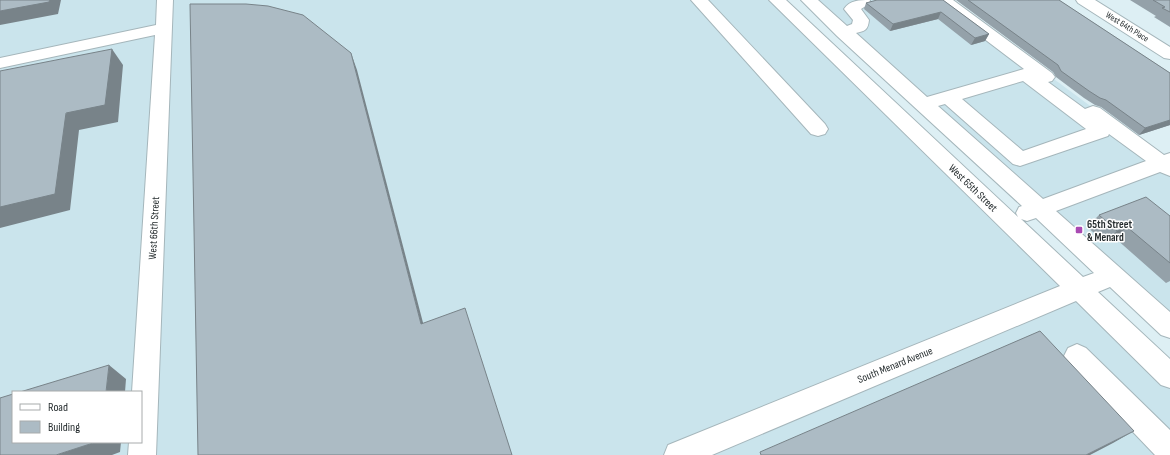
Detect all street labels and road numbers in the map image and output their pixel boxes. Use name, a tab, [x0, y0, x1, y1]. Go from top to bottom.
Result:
street label: West 64th Place	[1103, 9, 1151, 45]
street label: West 65th Street	[946, 162, 1001, 215]
street label: West 66th Street	[146, 196, 162, 260]
street label: South Menard Avenue	[856, 344, 934, 386]

